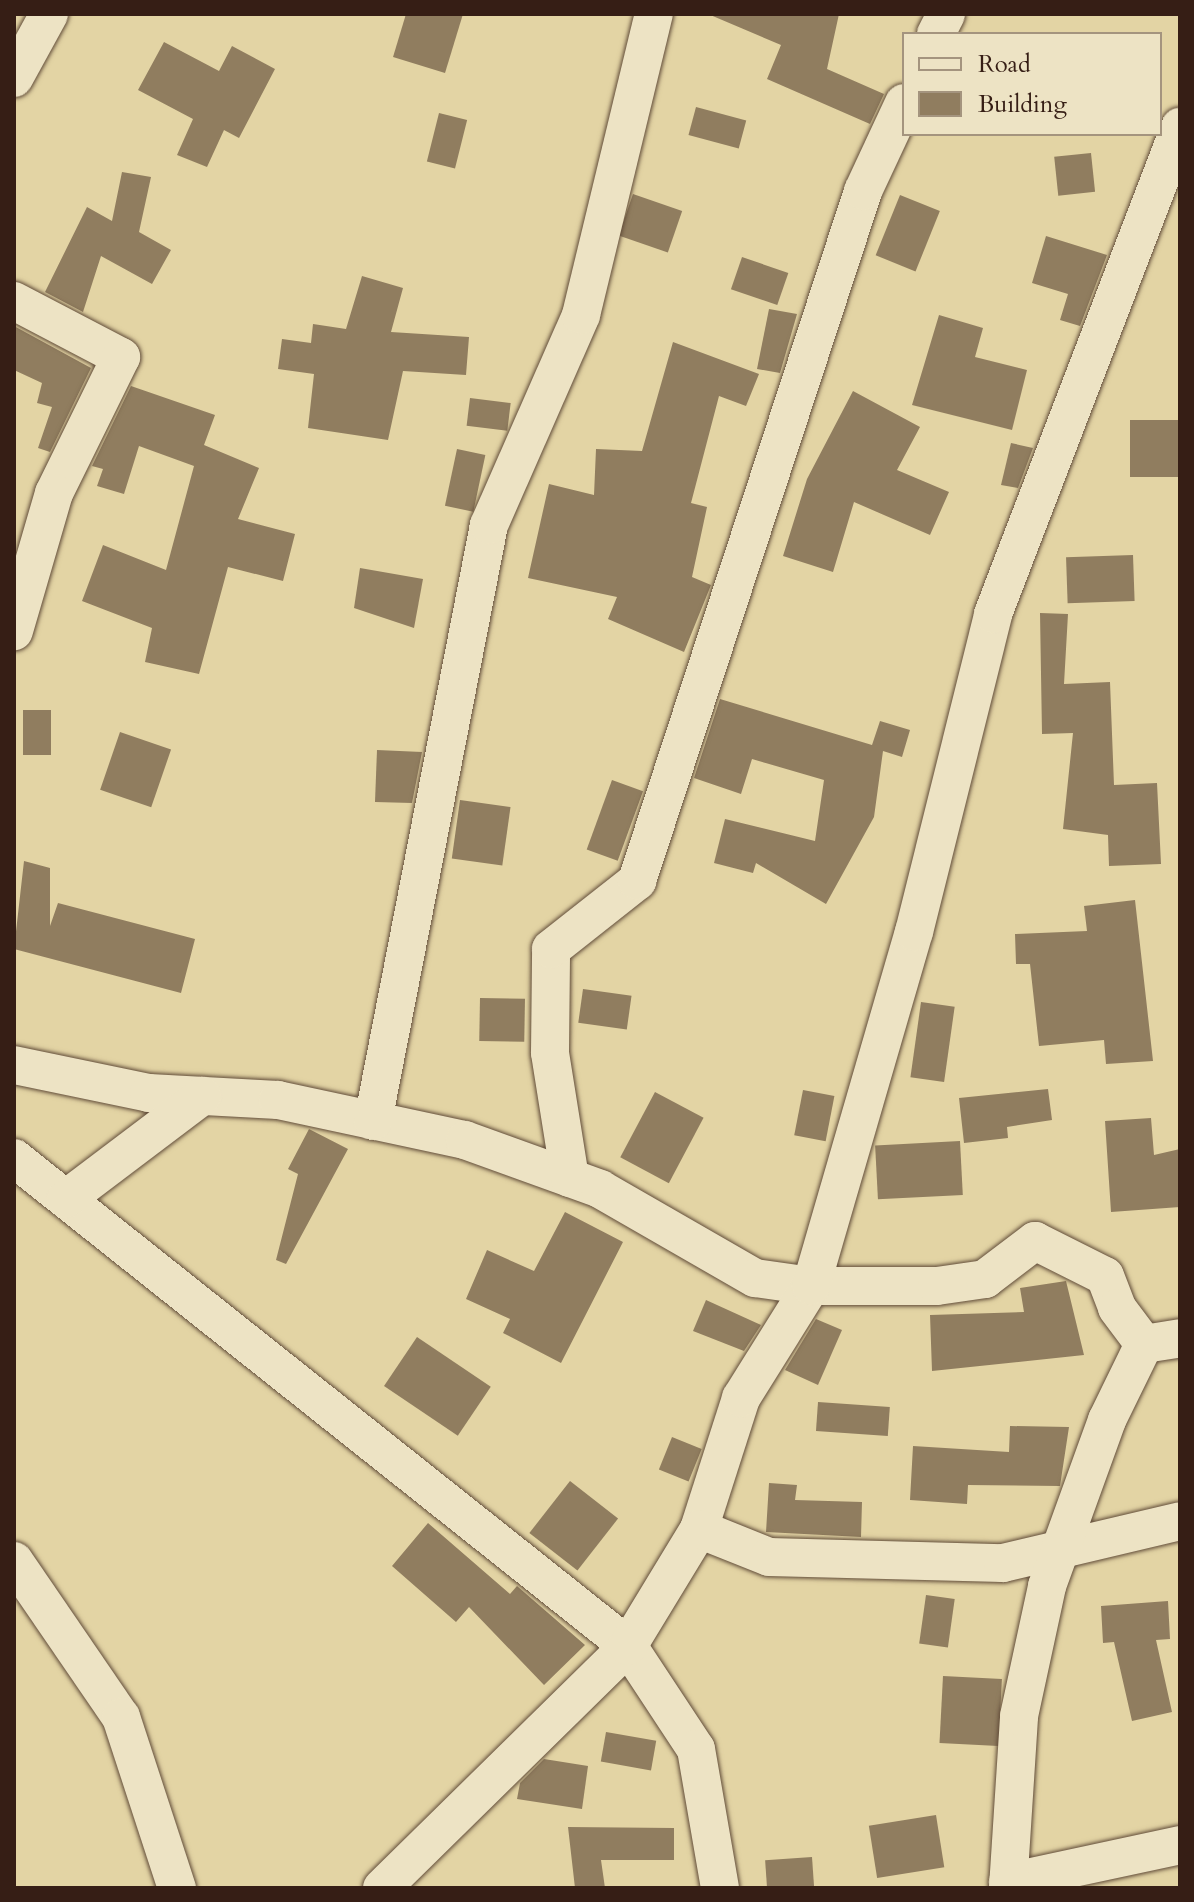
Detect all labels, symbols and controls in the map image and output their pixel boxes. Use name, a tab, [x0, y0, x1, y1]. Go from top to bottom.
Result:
legend	[902, 32, 1162, 136]
text: Road	[978, 48, 1031, 81]
text: Building	[978, 88, 1067, 121]

